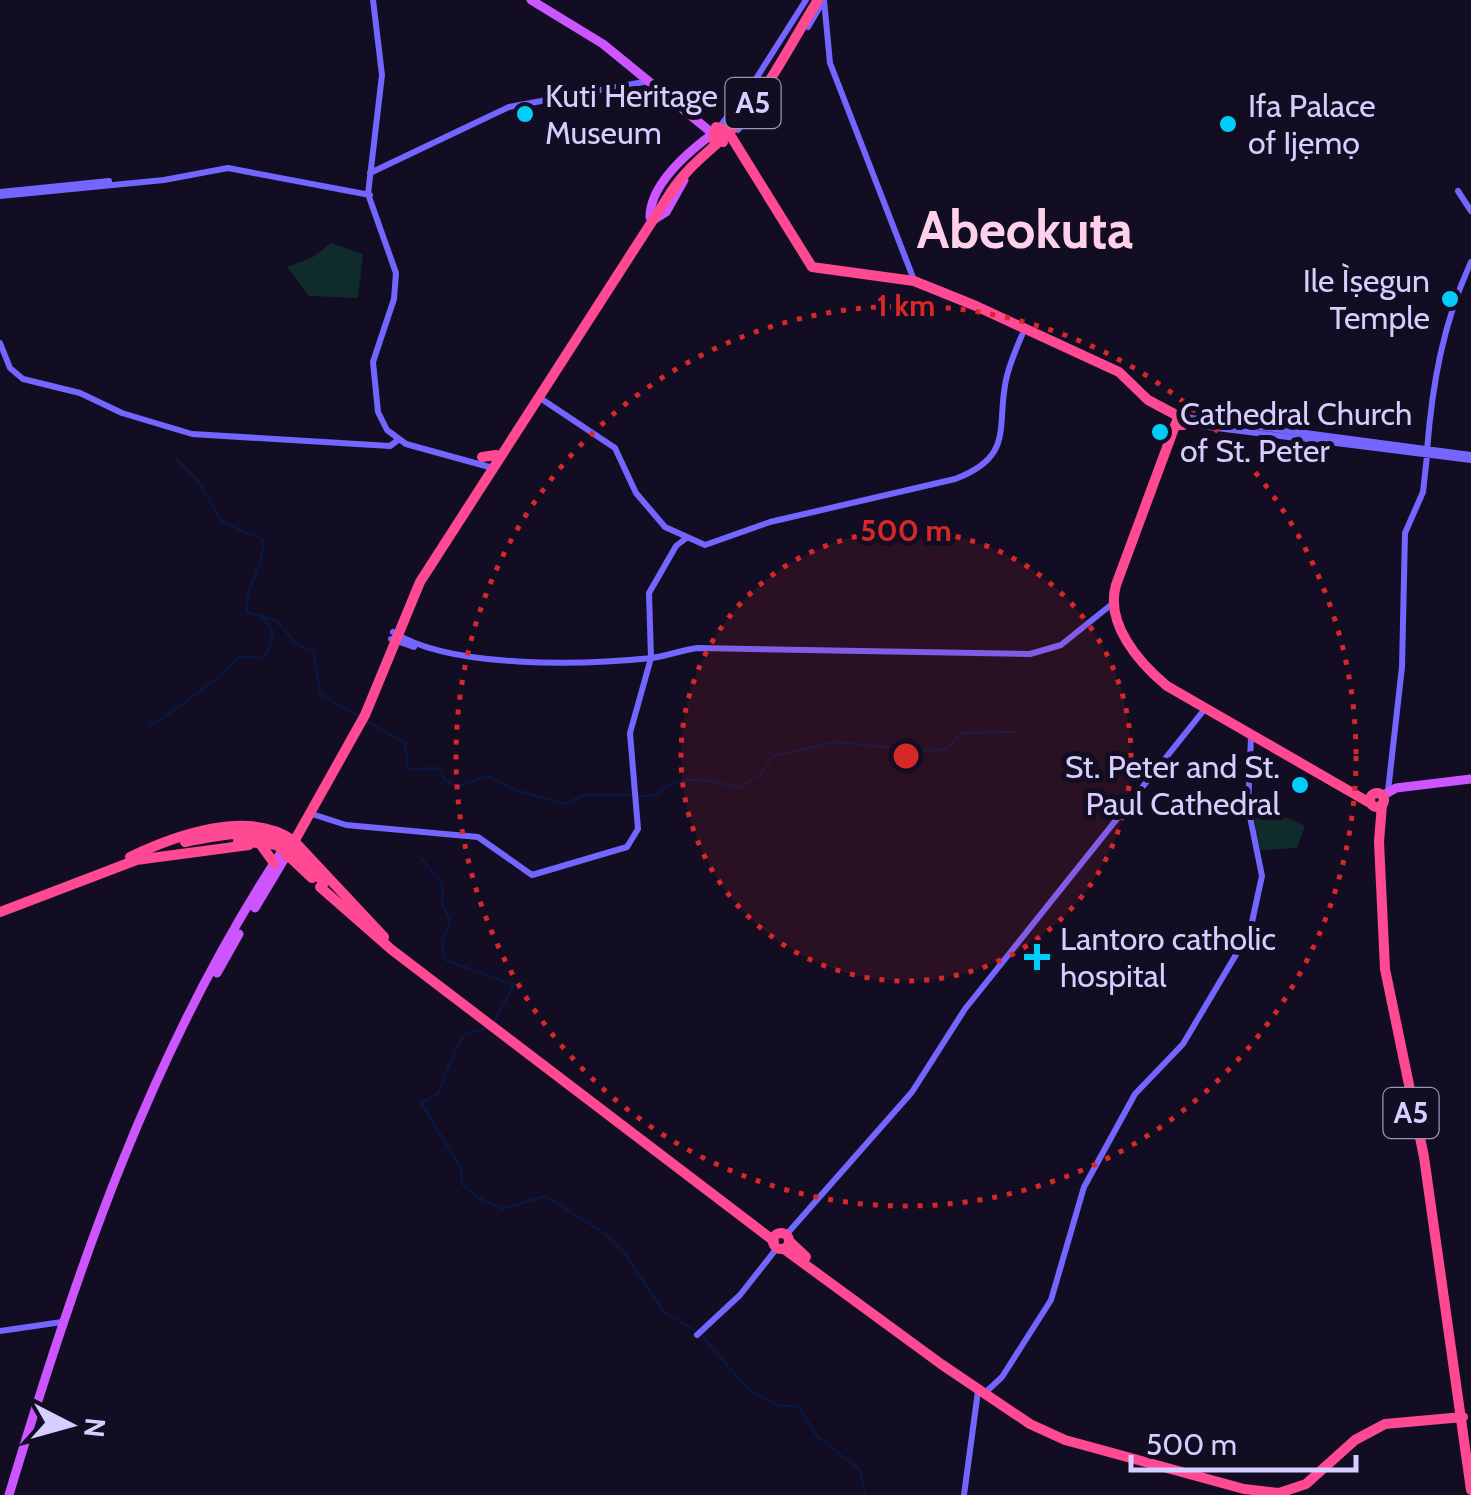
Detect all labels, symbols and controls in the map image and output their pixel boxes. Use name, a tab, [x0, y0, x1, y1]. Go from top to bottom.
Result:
place label: Kuti Heritage Museum	[545, 76, 718, 152]
road number: A5	[726, 78, 780, 128]
place label: Ifa Palace of Ijẹmọ	[1248, 86, 1376, 162]
marker: Kuti Heritage Museum	[514, 103, 536, 125]
marker: Ifa Palace of Ijẹmọ	[1217, 113, 1239, 135]
district label: Abeokuta	[917, 198, 1133, 261]
place label: Ile Ìṣegun Temple	[1303, 261, 1430, 337]
text: 1 km	[877, 287, 935, 324]
marker: Ile Ìṣegun Temple	[1439, 288, 1461, 310]
place label: Cathedral Church of St. Peter	[1180, 394, 1412, 470]
marker: Cathedral Church of St. Peter	[1149, 421, 1171, 443]
text: 500 m	[860, 512, 952, 549]
centre of rings	[888, 738, 924, 774]
place label: St. Peter and St. Paul Cathedral	[1065, 747, 1280, 823]
marker: St. Peter and St. Paul Cathedral	[1289, 774, 1311, 796]
place label: Lantoro catholic hospital	[1060, 919, 1276, 995]
marker: Lantoro catholic hospital	[1024, 944, 1050, 970]
road number: A5	[1384, 1088, 1438, 1138]
north arrow	[20, 1375, 120, 1475]
scale bar	[1131, 1410, 1356, 1472]
text: N	[77, 1416, 113, 1439]
text: 500 m	[1146, 1426, 1237, 1463]

